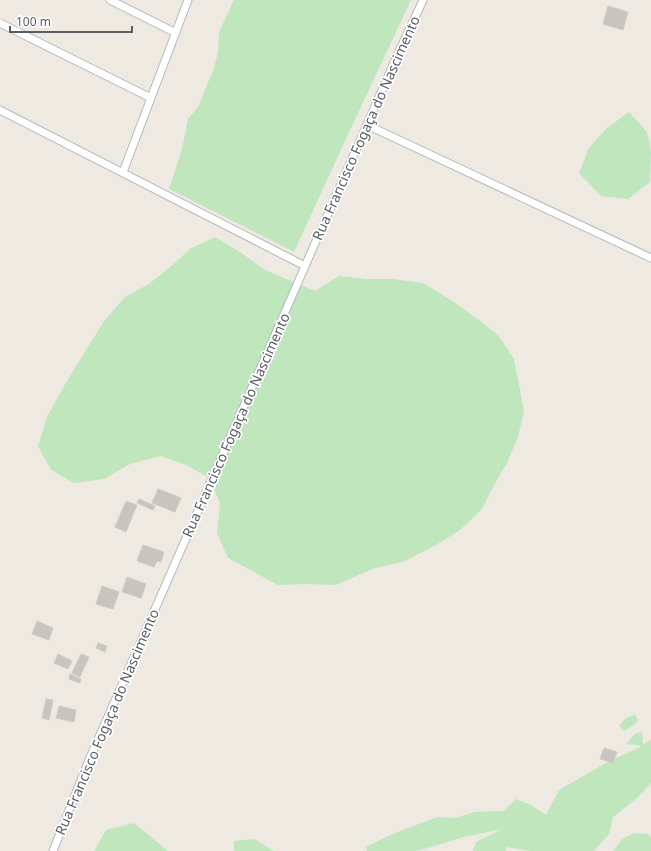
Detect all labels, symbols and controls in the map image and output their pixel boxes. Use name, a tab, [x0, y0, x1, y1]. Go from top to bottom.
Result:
scale bar	[10, 8, 132, 34]
text: 100 m	[16, 13, 51, 30]
street label: Rua Francisco Fogaça do Nascimento	[307, 13, 424, 243]
street label: Rua Francisco Fogaça do Nascimento	[177, 310, 294, 540]
street label: Rua Francisco Fogaça do Nascimento	[50, 606, 163, 838]

